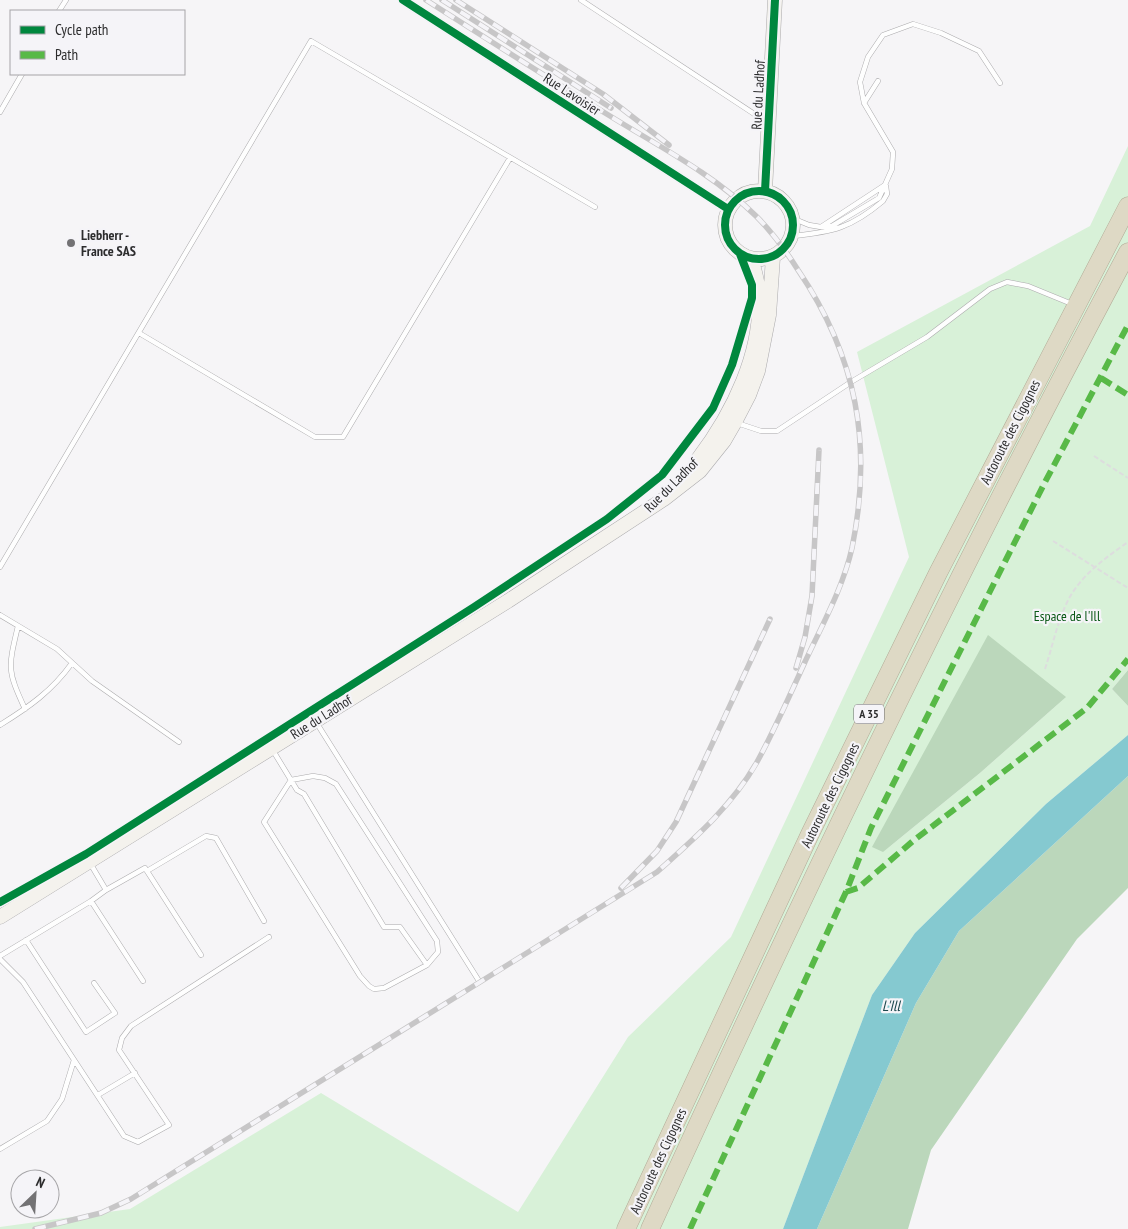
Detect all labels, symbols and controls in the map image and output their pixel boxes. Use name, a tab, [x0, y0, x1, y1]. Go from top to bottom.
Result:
legend	[10, 10, 185, 75]
text: Cycle path	[55, 20, 108, 39]
text: Path	[55, 45, 78, 64]
street label: Rue du Ladhof	[747, 59, 769, 130]
street label: Rue Lavoisier	[540, 69, 604, 119]
place label: Liebherr - France SAS	[81, 226, 136, 260]
marker: Liebherr - France SAS	[65, 237, 77, 249]
street label: Autoroute des Cigognes	[976, 377, 1044, 487]
street label: Rue du Ladhof	[640, 454, 702, 516]
park label: Espace de l'Ill	[1034, 607, 1101, 625]
street label: Rue du Ladhof	[287, 691, 356, 743]
road number: A 35	[854, 704, 884, 724]
street label: Autoroute des Cigognes	[797, 739, 863, 851]
water label: L'Ill	[882, 996, 901, 1015]
street label: Autoroute des Cigognes	[626, 1105, 691, 1217]
north arrow	[10, 1169, 60, 1219]
text: N	[33, 1172, 48, 1192]

